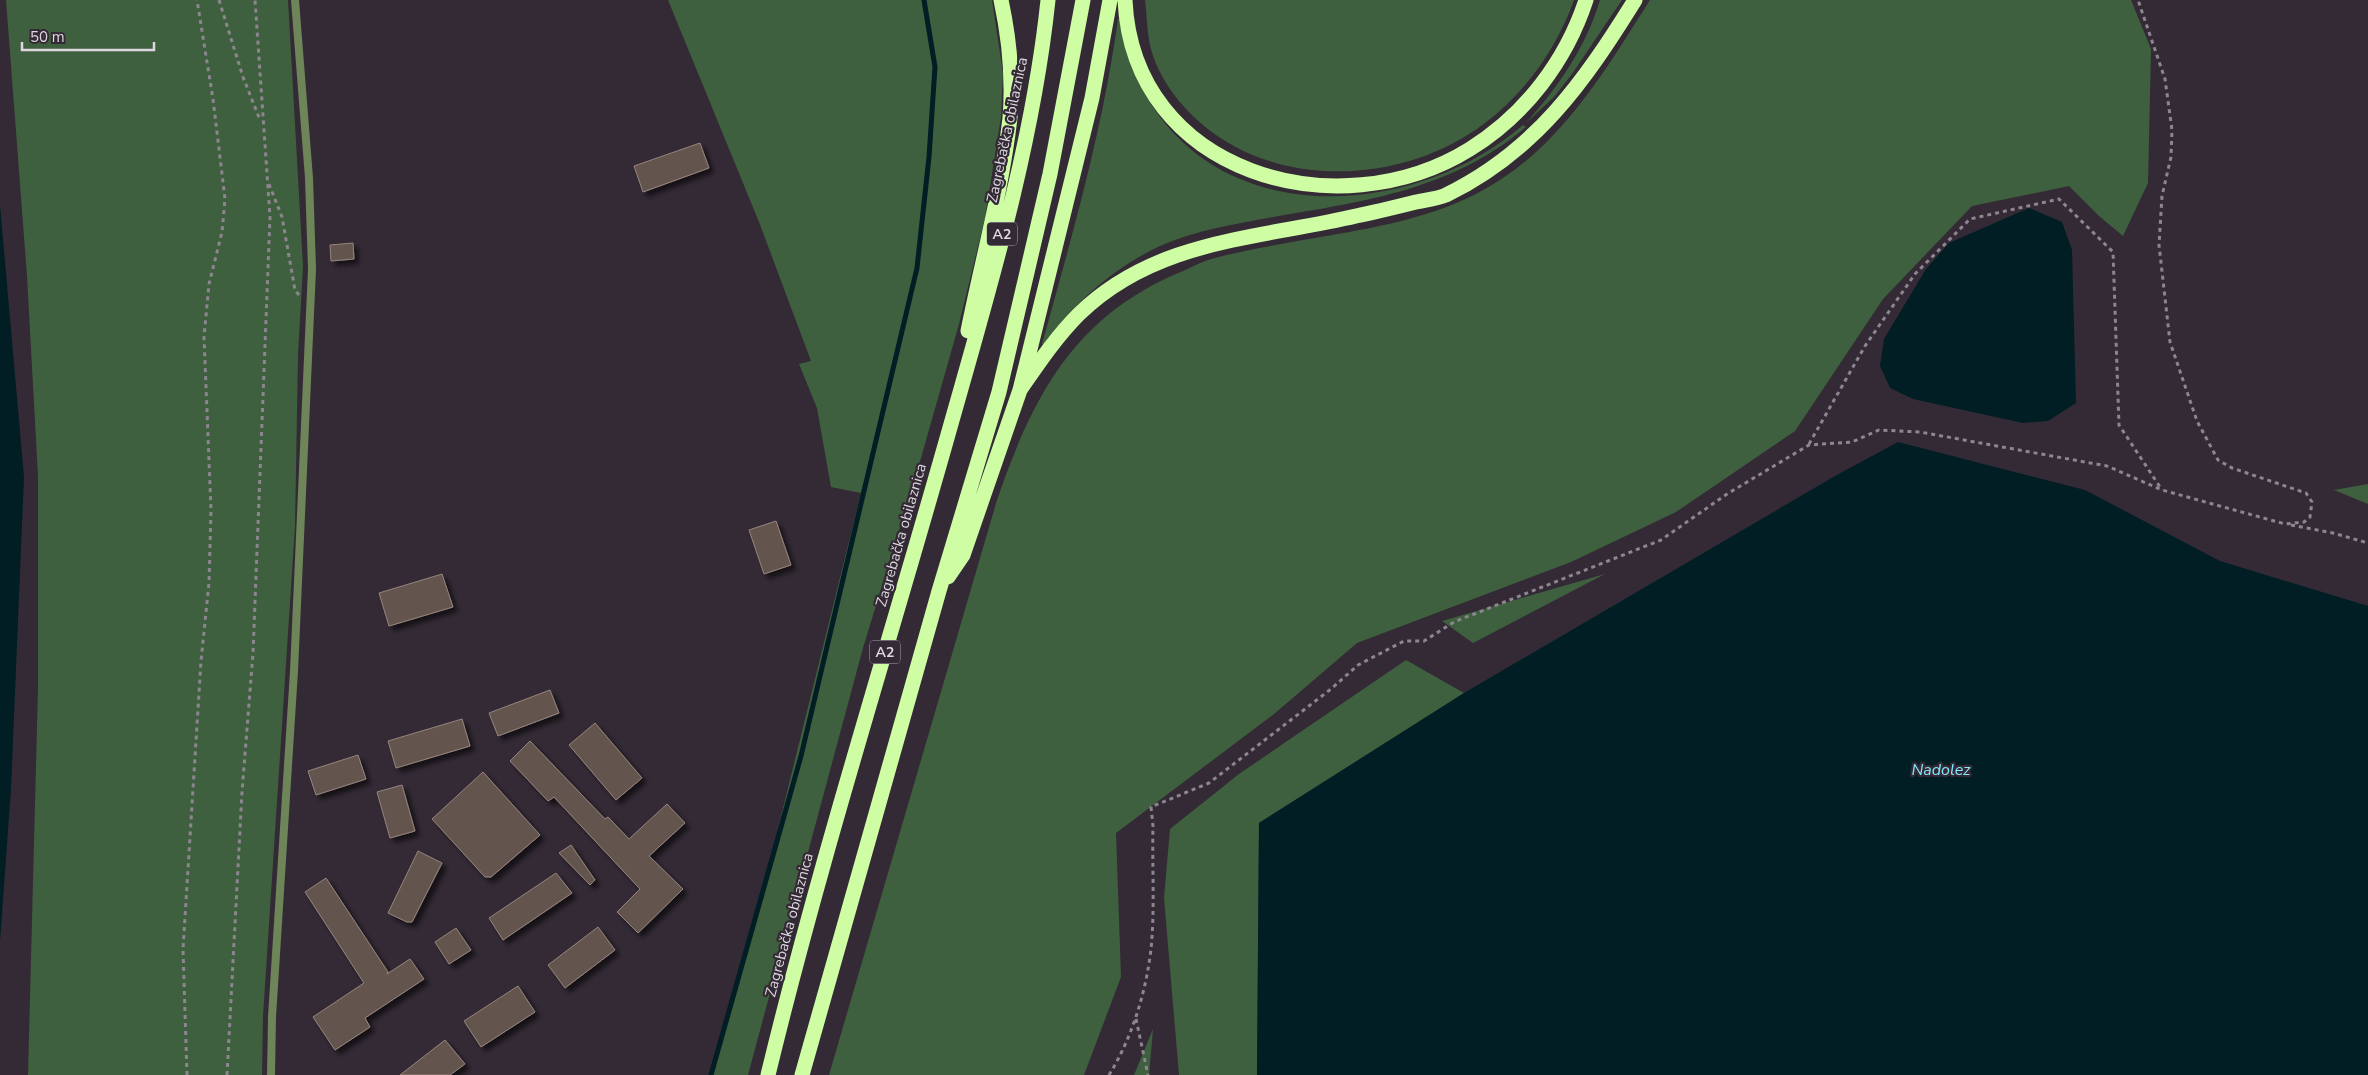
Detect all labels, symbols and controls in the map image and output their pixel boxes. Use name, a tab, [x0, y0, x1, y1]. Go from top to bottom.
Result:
scale bar	[22, 20, 155, 52]
text: 50 m	[30, 27, 65, 47]
street label: Zagrebačka obilaznica	[982, 55, 1032, 205]
road number: A2	[987, 222, 1017, 245]
street label: Zagrebačka obilaznica	[871, 461, 931, 609]
road number: A2	[870, 640, 900, 664]
water label: Nadolez	[1911, 759, 1971, 781]
street label: Zagrebačka obilaznica	[760, 851, 818, 999]

